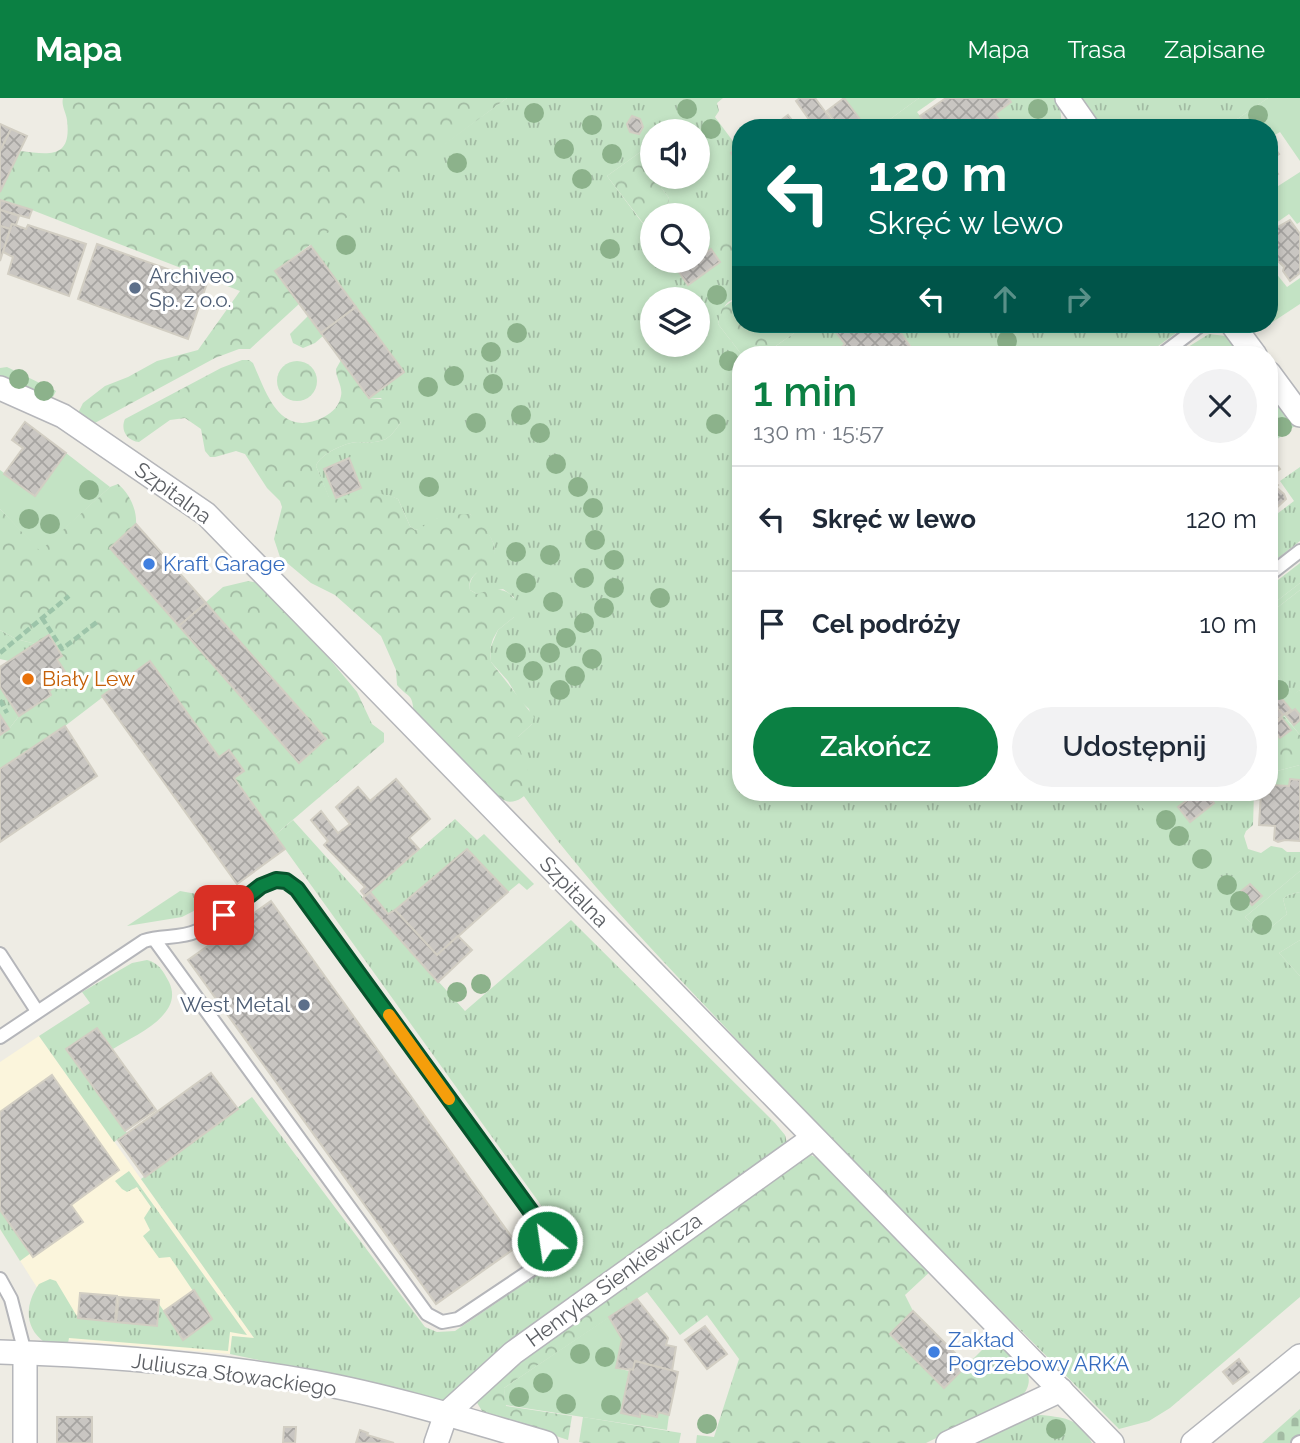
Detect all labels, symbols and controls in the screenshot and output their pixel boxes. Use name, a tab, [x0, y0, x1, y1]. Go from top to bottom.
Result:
text: Mapa	[35, 30, 122, 69]
text: Mapa	[968, 35, 1029, 64]
text: Trasa	[1067, 35, 1126, 64]
text: Zapisane	[1164, 35, 1265, 64]
map controls	[640, 119, 710, 357]
button: sound	[640, 119, 710, 189]
text: 120 m	[868, 145, 1007, 202]
icon: left	[753, 147, 844, 238]
button: search	[640, 203, 710, 273]
text: Skręć w lewo	[868, 204, 1064, 241]
place label: Archiveo Sp. z o.o.	[149, 263, 234, 312]
marker: Archiveo Sp. z o.o.	[127, 280, 143, 296]
icon: left	[913, 280, 951, 318]
icon: ahead	[986, 280, 1024, 318]
icon: right	[1059, 280, 1097, 318]
button: layers	[640, 287, 710, 357]
text: 1 min	[753, 367, 857, 416]
button: close	[1183, 369, 1257, 443]
text: 130 m · 15:57	[753, 418, 884, 445]
street label: Szpitalna	[130, 456, 216, 529]
icon: left	[753, 500, 791, 538]
text: Skręć w lewo	[812, 504, 976, 534]
text: 120 m	[1186, 504, 1257, 534]
place label: Kraft Garage	[163, 551, 285, 576]
marker: Kraft Garage	[141, 556, 157, 572]
icon: arrive	[753, 605, 791, 643]
text: Cel podróży	[812, 609, 961, 639]
text: 10 m	[1199, 609, 1257, 639]
place label: Biały Lew	[42, 666, 135, 691]
marker: Biały Lew	[20, 671, 36, 687]
button: Zakończ	[753, 707, 998, 787]
button: Udostępnij	[1012, 707, 1257, 787]
street label: Szpitalna	[535, 851, 614, 932]
pin	[194, 885, 254, 945]
icon: arrive	[205, 896, 243, 934]
place label: West Metal	[180, 992, 290, 1017]
marker: West Metal	[296, 997, 312, 1013]
position arrow	[510, 1204, 584, 1278]
street label: Henryka Sienkiewicza	[521, 1207, 706, 1352]
place label: Zakład Pogrzebowy ARKA	[948, 1327, 1129, 1376]
marker: Zakład Pogrzebowy ARKA	[926, 1344, 942, 1360]
street label: Juliusza Słowackiego	[130, 1348, 338, 1401]

